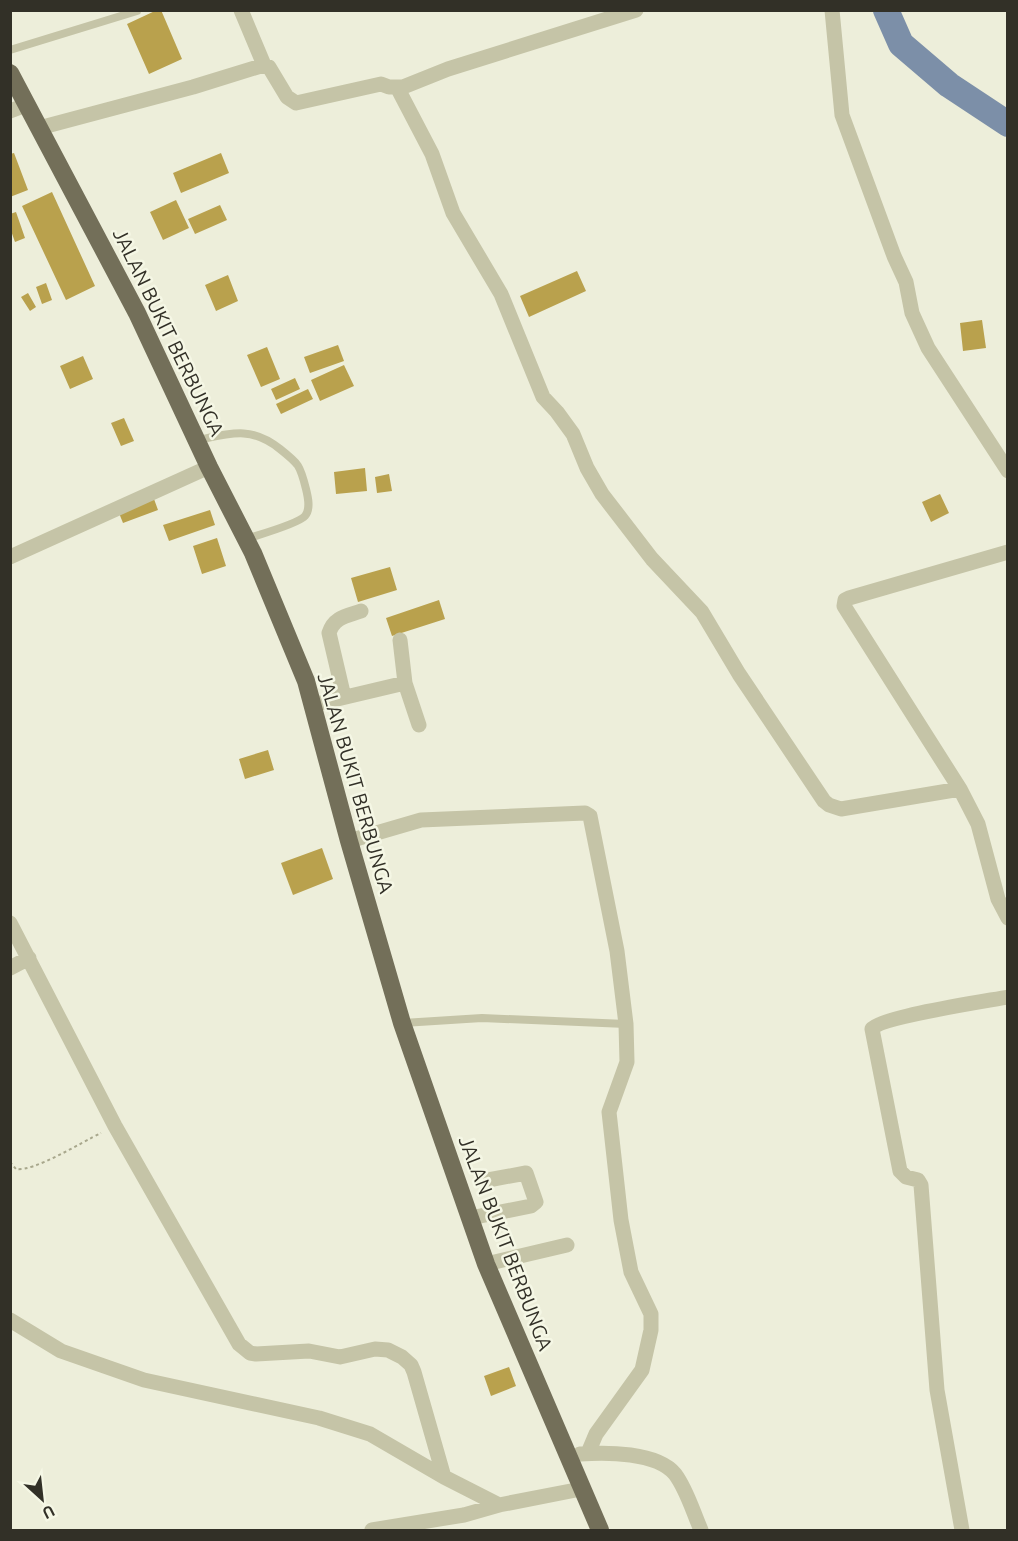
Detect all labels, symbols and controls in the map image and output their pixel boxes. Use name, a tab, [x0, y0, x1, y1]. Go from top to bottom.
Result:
street label: JALAN BUKIT BERBUNGA	[109, 224, 229, 440]
street label: JALAN BUKIT BERBUNGA	[314, 670, 398, 896]
street label: JALAN BUKIT BERBUNGA	[454, 1132, 558, 1354]
north arrow	[12, 1469, 72, 1529]
text: U	[40, 1502, 58, 1523]

